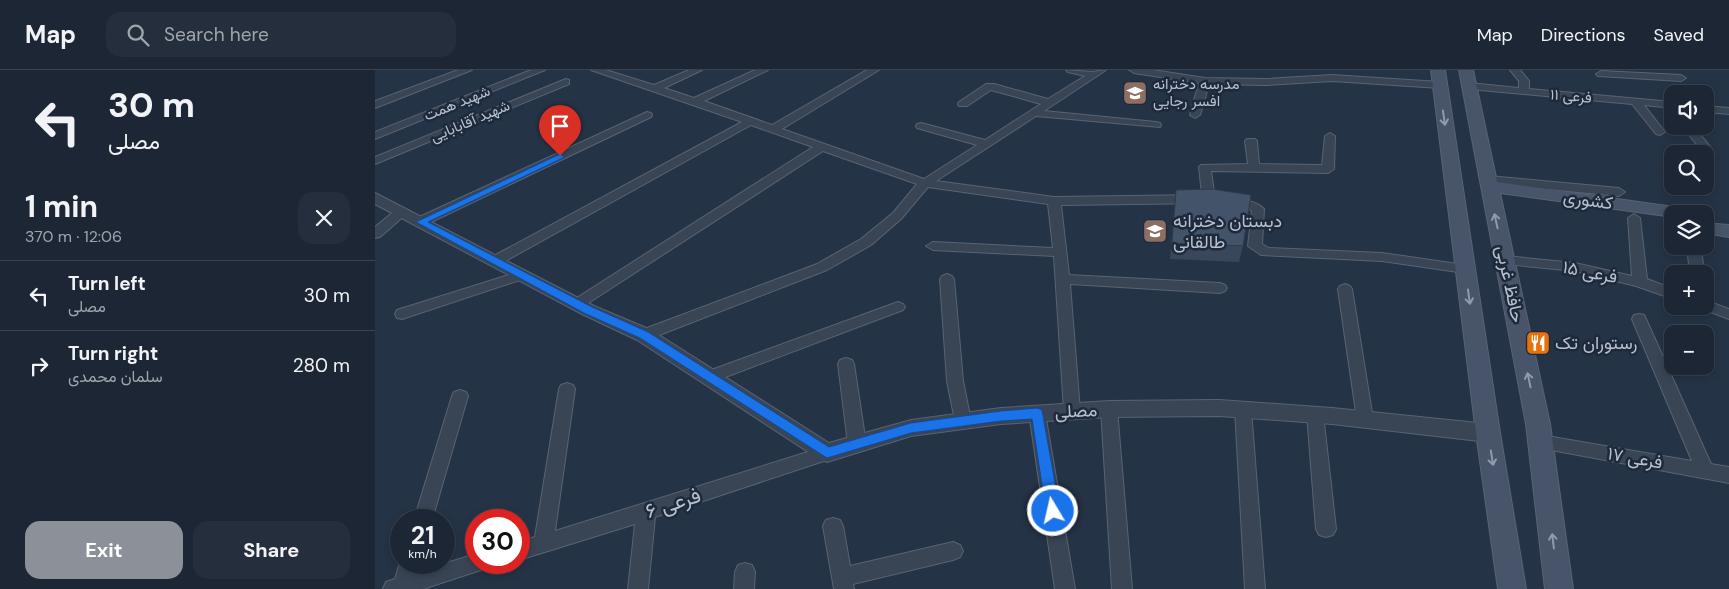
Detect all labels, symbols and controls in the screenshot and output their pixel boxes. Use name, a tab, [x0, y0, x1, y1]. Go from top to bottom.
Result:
search box	[106, 12, 456, 57]
text: Map	[25, 19, 76, 50]
icon: search	[124, 21, 152, 49]
text: Search here	[164, 22, 269, 47]
text: Map	[1477, 23, 1513, 47]
text: Directions	[1541, 23, 1626, 47]
text: Saved	[1654, 23, 1704, 47]
place label: مدرسه دخترانه افسر رجایی	[1153, 74, 1239, 111]
school or university icon: مدرسه دخترانه افسر رجایی	[1122, 80, 1148, 106]
street label: شهید همت	[421, 81, 493, 125]
text: 30 m	[108, 82, 195, 128]
street label: فرعی ۱۱	[1549, 84, 1593, 108]
map controls	[1664, 85, 1714, 375]
button: sound	[1664, 85, 1714, 135]
icon: left	[25, 90, 90, 155]
street label: شهید آقابابایی	[427, 95, 513, 147]
pin	[539, 105, 581, 156]
one-way arrow	[1440, 110, 1450, 126]
icon: arrive	[546, 112, 574, 140]
text: مصلی	[108, 127, 160, 156]
button: search	[1664, 145, 1714, 195]
street label: کشوری	[1562, 185, 1614, 215]
text: 1 min	[25, 187, 98, 226]
button: close	[298, 192, 350, 244]
button: layers	[1664, 205, 1714, 255]
place label: دبستان دخترانه طالقانی	[1173, 209, 1282, 254]
one-way arrow	[1491, 213, 1500, 229]
school or university icon: دبستان دخترانه طالقانی	[1142, 218, 1168, 244]
text: 370 m · 12:06	[25, 226, 122, 247]
street label: حافظ غربی	[1490, 243, 1530, 325]
street label: فرعی ۱۵	[1560, 255, 1620, 289]
button: +	[1664, 265, 1714, 315]
text: Turn left	[68, 271, 146, 296]
icon: left	[25, 282, 53, 310]
text: 30 m	[304, 283, 350, 308]
one-way arrow	[1464, 288, 1474, 304]
text: مصلی	[68, 296, 106, 317]
button: −	[1664, 325, 1714, 375]
restaurant icon: رستوران تک	[1525, 330, 1551, 356]
place label: رستوران تک	[1555, 331, 1637, 355]
text: Turn right	[68, 341, 158, 366]
icon: right	[25, 352, 53, 380]
text: 280 m	[293, 353, 350, 378]
text: سلمان محمدی	[68, 366, 163, 387]
one-way arrow	[1524, 372, 1534, 388]
street label: مصلی	[1054, 398, 1098, 424]
street label: فرعی ۱۷	[1606, 441, 1664, 475]
one-way arrow	[1487, 449, 1497, 465]
street label: فرعی ۶	[642, 481, 704, 525]
position arrow	[1026, 484, 1078, 536]
speed limit sign: 30	[465, 509, 530, 574]
text: 21	[411, 519, 434, 552]
button: Exit	[25, 521, 183, 579]
button: Share	[193, 521, 350, 579]
one-way arrow	[1548, 533, 1558, 549]
text: km/h	[408, 546, 437, 562]

